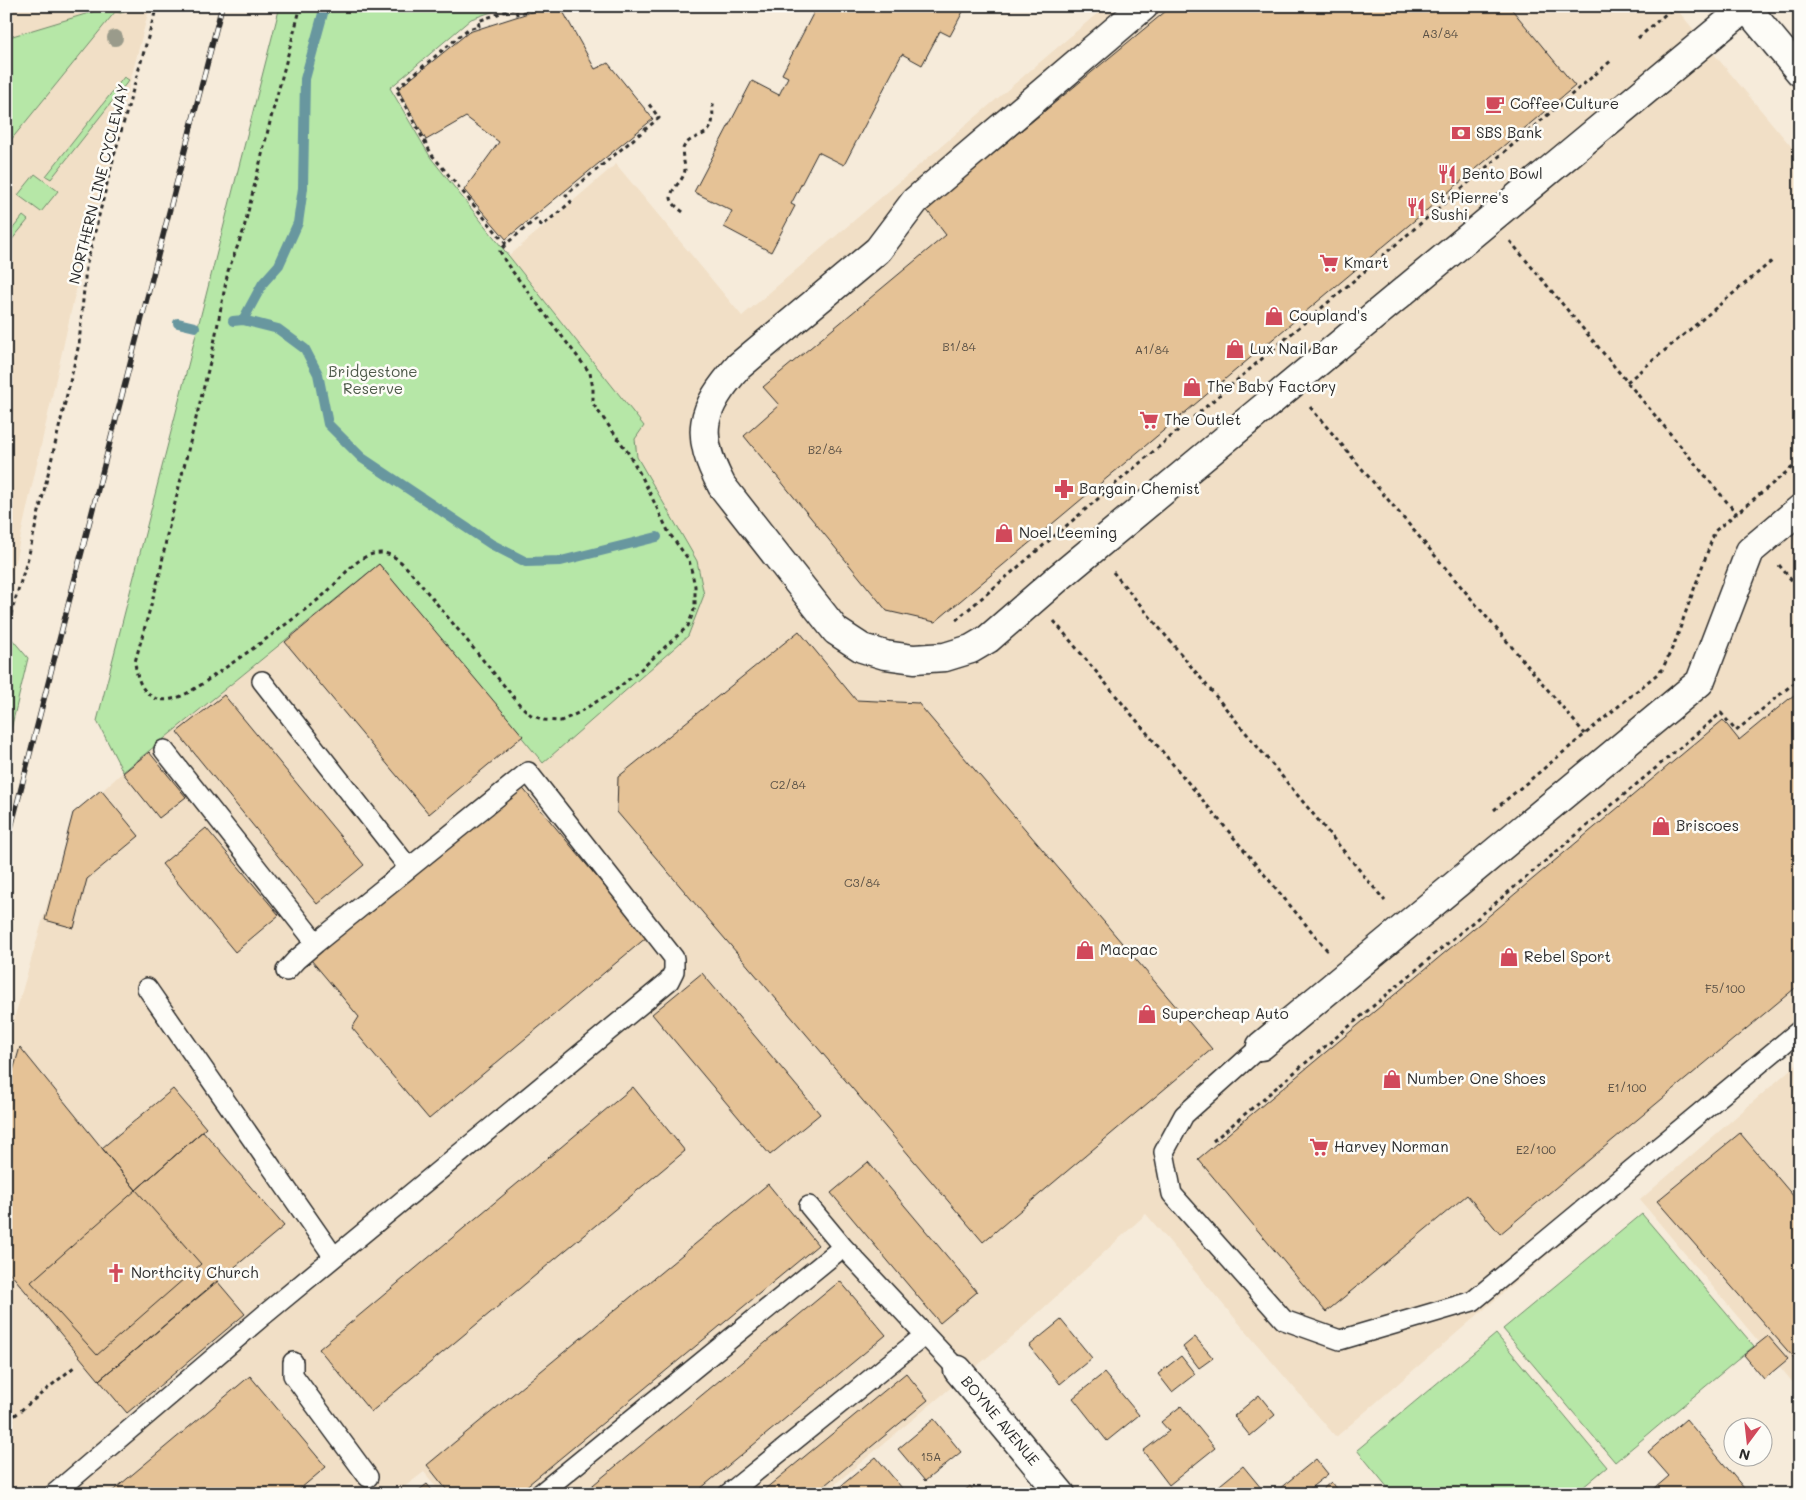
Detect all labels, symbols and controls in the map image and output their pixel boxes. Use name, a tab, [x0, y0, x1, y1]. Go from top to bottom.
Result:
house number: A3/84	[1422, 25, 1458, 41]
street label: NORTHERN LINE CYCLEWAY	[63, 82, 133, 286]
cafe icon: Coffee Culture	[1484, 93, 1506, 115]
place label: Coffee Culture	[1510, 93, 1619, 113]
bank icon: SBS Bank	[1450, 122, 1472, 144]
place label: SBS Bank	[1476, 122, 1542, 142]
restaurant icon: Bento Bowl	[1436, 163, 1458, 185]
place label: Bento Bowl	[1462, 163, 1543, 183]
place label: St Pierre's Sushi	[1431, 187, 1509, 224]
restaurant icon: St Pierre's Sushi	[1405, 196, 1427, 218]
supermarket icon: Kmart	[1318, 252, 1340, 274]
place label: Kmart	[1344, 252, 1389, 272]
shop icon: Coupland's	[1263, 305, 1285, 327]
place label: Coupland's	[1289, 305, 1368, 325]
house number: B1/84	[942, 338, 976, 354]
shop icon: Lux Nail Bar	[1224, 338, 1246, 360]
place label: Lux Nail Bar	[1250, 338, 1338, 358]
house number: A1/84	[1135, 341, 1169, 357]
park label: Bridgestone Reserve	[328, 361, 418, 398]
shop icon: The Baby Factory	[1181, 376, 1203, 398]
place label: The Baby Factory	[1207, 376, 1336, 396]
supermarket icon: The Outlet	[1138, 409, 1160, 431]
place label: The Outlet	[1164, 409, 1241, 429]
house number: B2/84	[808, 441, 842, 457]
pharmacy icon: Bargain Chemist	[1053, 478, 1075, 500]
place label: Bargain Chemist	[1079, 478, 1200, 498]
shop icon: Noel Leeming	[993, 522, 1015, 544]
place label: Noel Leeming	[1019, 522, 1117, 542]
house number: C2/84	[770, 776, 806, 792]
shop icon: Briscoes	[1650, 815, 1672, 837]
place label: Briscoes	[1676, 815, 1739, 835]
house number: C3/84	[844, 874, 880, 890]
shop icon: Macpac	[1074, 939, 1096, 961]
place label: Macpac	[1100, 939, 1158, 959]
shop icon: Rebel Sport	[1498, 946, 1520, 968]
place label: Rebel Sport	[1524, 946, 1611, 966]
house number: F5/100	[1705, 980, 1746, 996]
shop icon: Supercheap Auto	[1136, 1003, 1158, 1025]
place label: Supercheap Auto	[1162, 1003, 1289, 1023]
shop icon: Number One Shoes	[1381, 1068, 1403, 1090]
place label: Number One Shoes	[1407, 1068, 1546, 1088]
house number: E1/100	[1608, 1079, 1647, 1095]
supermarket icon: Harvey Norman	[1308, 1136, 1330, 1158]
place label: Harvey Norman	[1334, 1136, 1449, 1156]
house number: E2/100	[1516, 1141, 1557, 1157]
church icon: Northcity Church	[105, 1262, 127, 1284]
place label: Northcity Church	[131, 1262, 258, 1282]
street label: BOYNE AVENUE	[957, 1371, 1045, 1470]
north arrow	[1724, 1418, 1774, 1468]
text: N	[1737, 1444, 1752, 1466]
house number: 15A	[921, 1448, 941, 1464]

